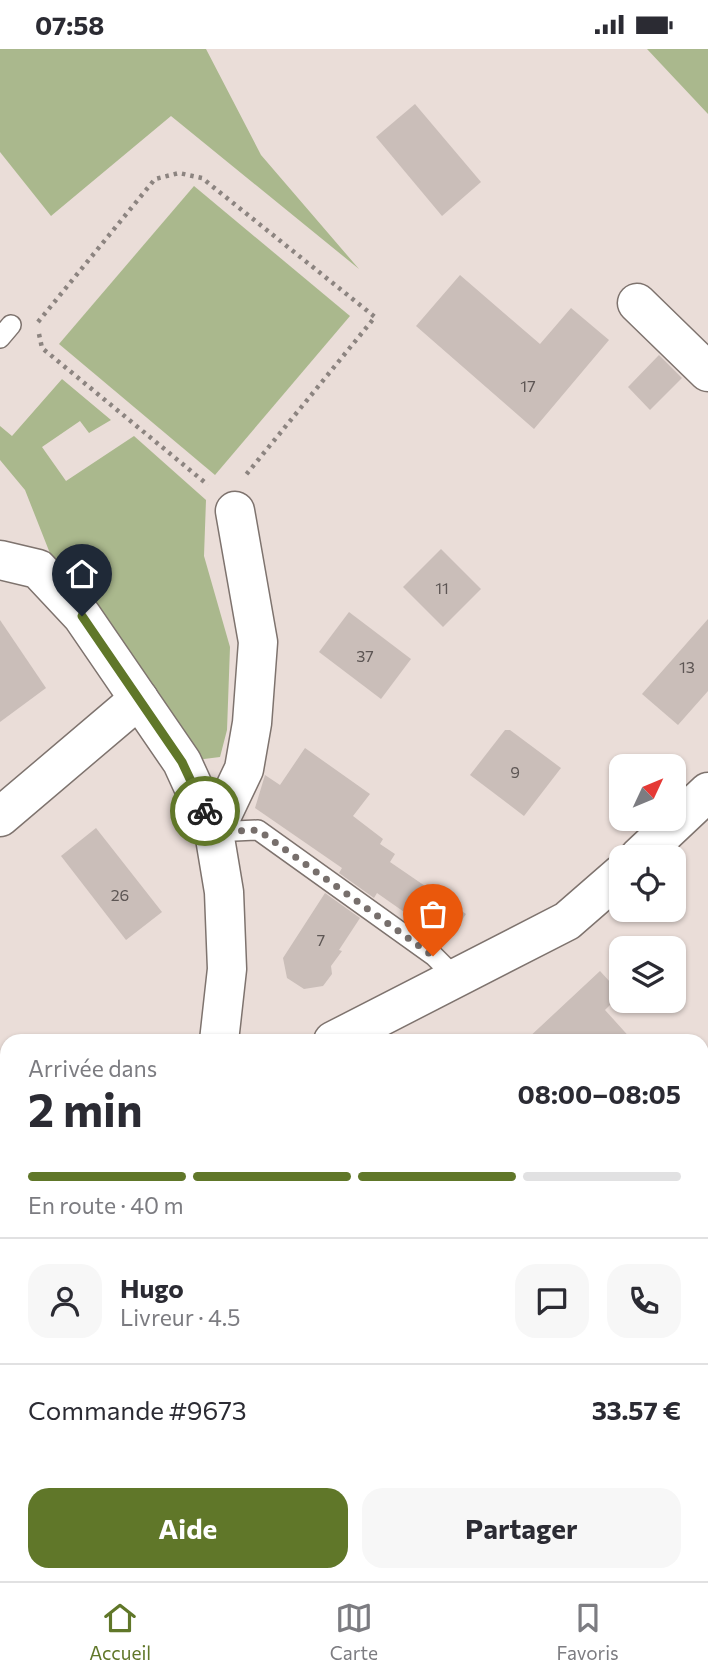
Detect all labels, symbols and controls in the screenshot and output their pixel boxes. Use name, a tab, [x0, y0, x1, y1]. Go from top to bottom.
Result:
text: 07:58	[35, 9, 104, 40]
house number: 17	[520, 376, 536, 395]
pin	[52, 544, 112, 616]
icon: home	[63, 555, 101, 593]
house number: 11	[435, 578, 449, 597]
house number: 37	[356, 646, 374, 665]
house number: 13	[679, 657, 695, 676]
north arrow	[609, 754, 686, 831]
map controls	[609, 754, 686, 1013]
house number: 9	[510, 762, 520, 781]
courier	[170, 776, 240, 846]
icon: bike	[186, 792, 224, 830]
button: locate	[609, 845, 686, 922]
pin	[403, 884, 463, 956]
house number: 26	[111, 885, 129, 904]
icon: bag	[414, 895, 452, 933]
house number: 7	[317, 930, 325, 949]
button: layers	[609, 936, 686, 1013]
text: Arrivée dans	[28, 1054, 157, 1082]
text: 08:00–08:05	[518, 1078, 681, 1109]
text: 2 min	[28, 1080, 143, 1136]
text: En route · 40 m	[28, 1191, 184, 1219]
button: person	[28, 1264, 102, 1338]
button: chat	[515, 1264, 589, 1338]
button: phone	[607, 1264, 681, 1338]
text: Hugo	[120, 1272, 184, 1303]
text: Livreur · 4.5	[120, 1303, 240, 1331]
text: Commande #9673	[28, 1394, 247, 1425]
text: 33.57 €	[592, 1394, 681, 1425]
button: Aide	[28, 1488, 348, 1568]
button: Partager	[362, 1488, 681, 1568]
tab: Accueil	[89, 1599, 151, 1664]
tab: Carte	[330, 1599, 378, 1664]
tab: Favoris	[557, 1599, 619, 1664]

